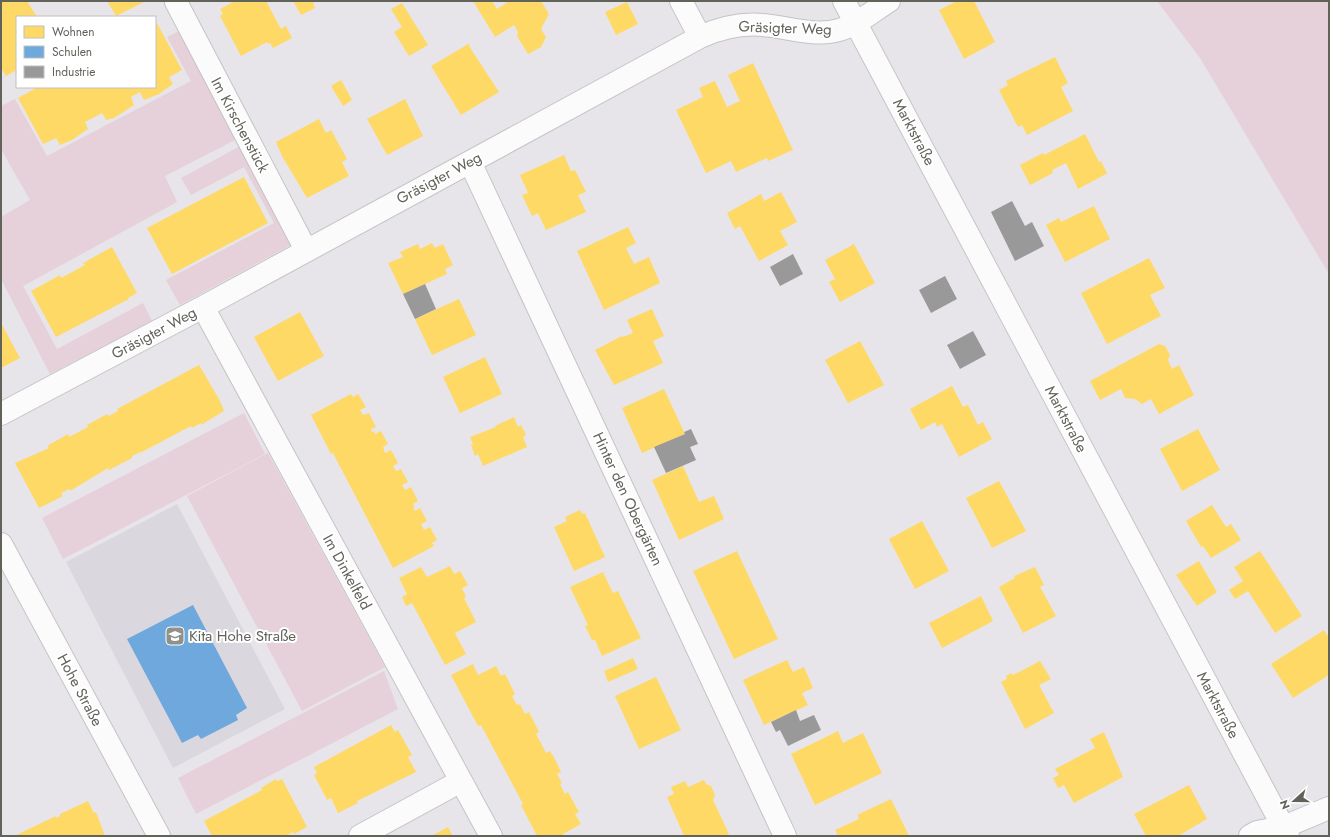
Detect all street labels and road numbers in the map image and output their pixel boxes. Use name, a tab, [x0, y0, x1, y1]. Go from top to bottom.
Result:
street label: Gräsigter Weg	[738, 15, 832, 41]
street label: Im Kirschenstück	[206, 73, 275, 177]
street label: Marktstraße	[887, 95, 941, 170]
street label: Gräsigter Weg	[393, 146, 485, 210]
street label: Gräsigter Weg	[108, 301, 200, 365]
street label: Marktstraße	[1039, 382, 1093, 457]
street label: Hinter den Obergärten	[587, 428, 669, 570]
street label: Im Dinkelfeld	[317, 530, 377, 614]
street label: Hohe Straße	[52, 650, 108, 730]
street label: Marktstraße	[1191, 668, 1245, 743]

